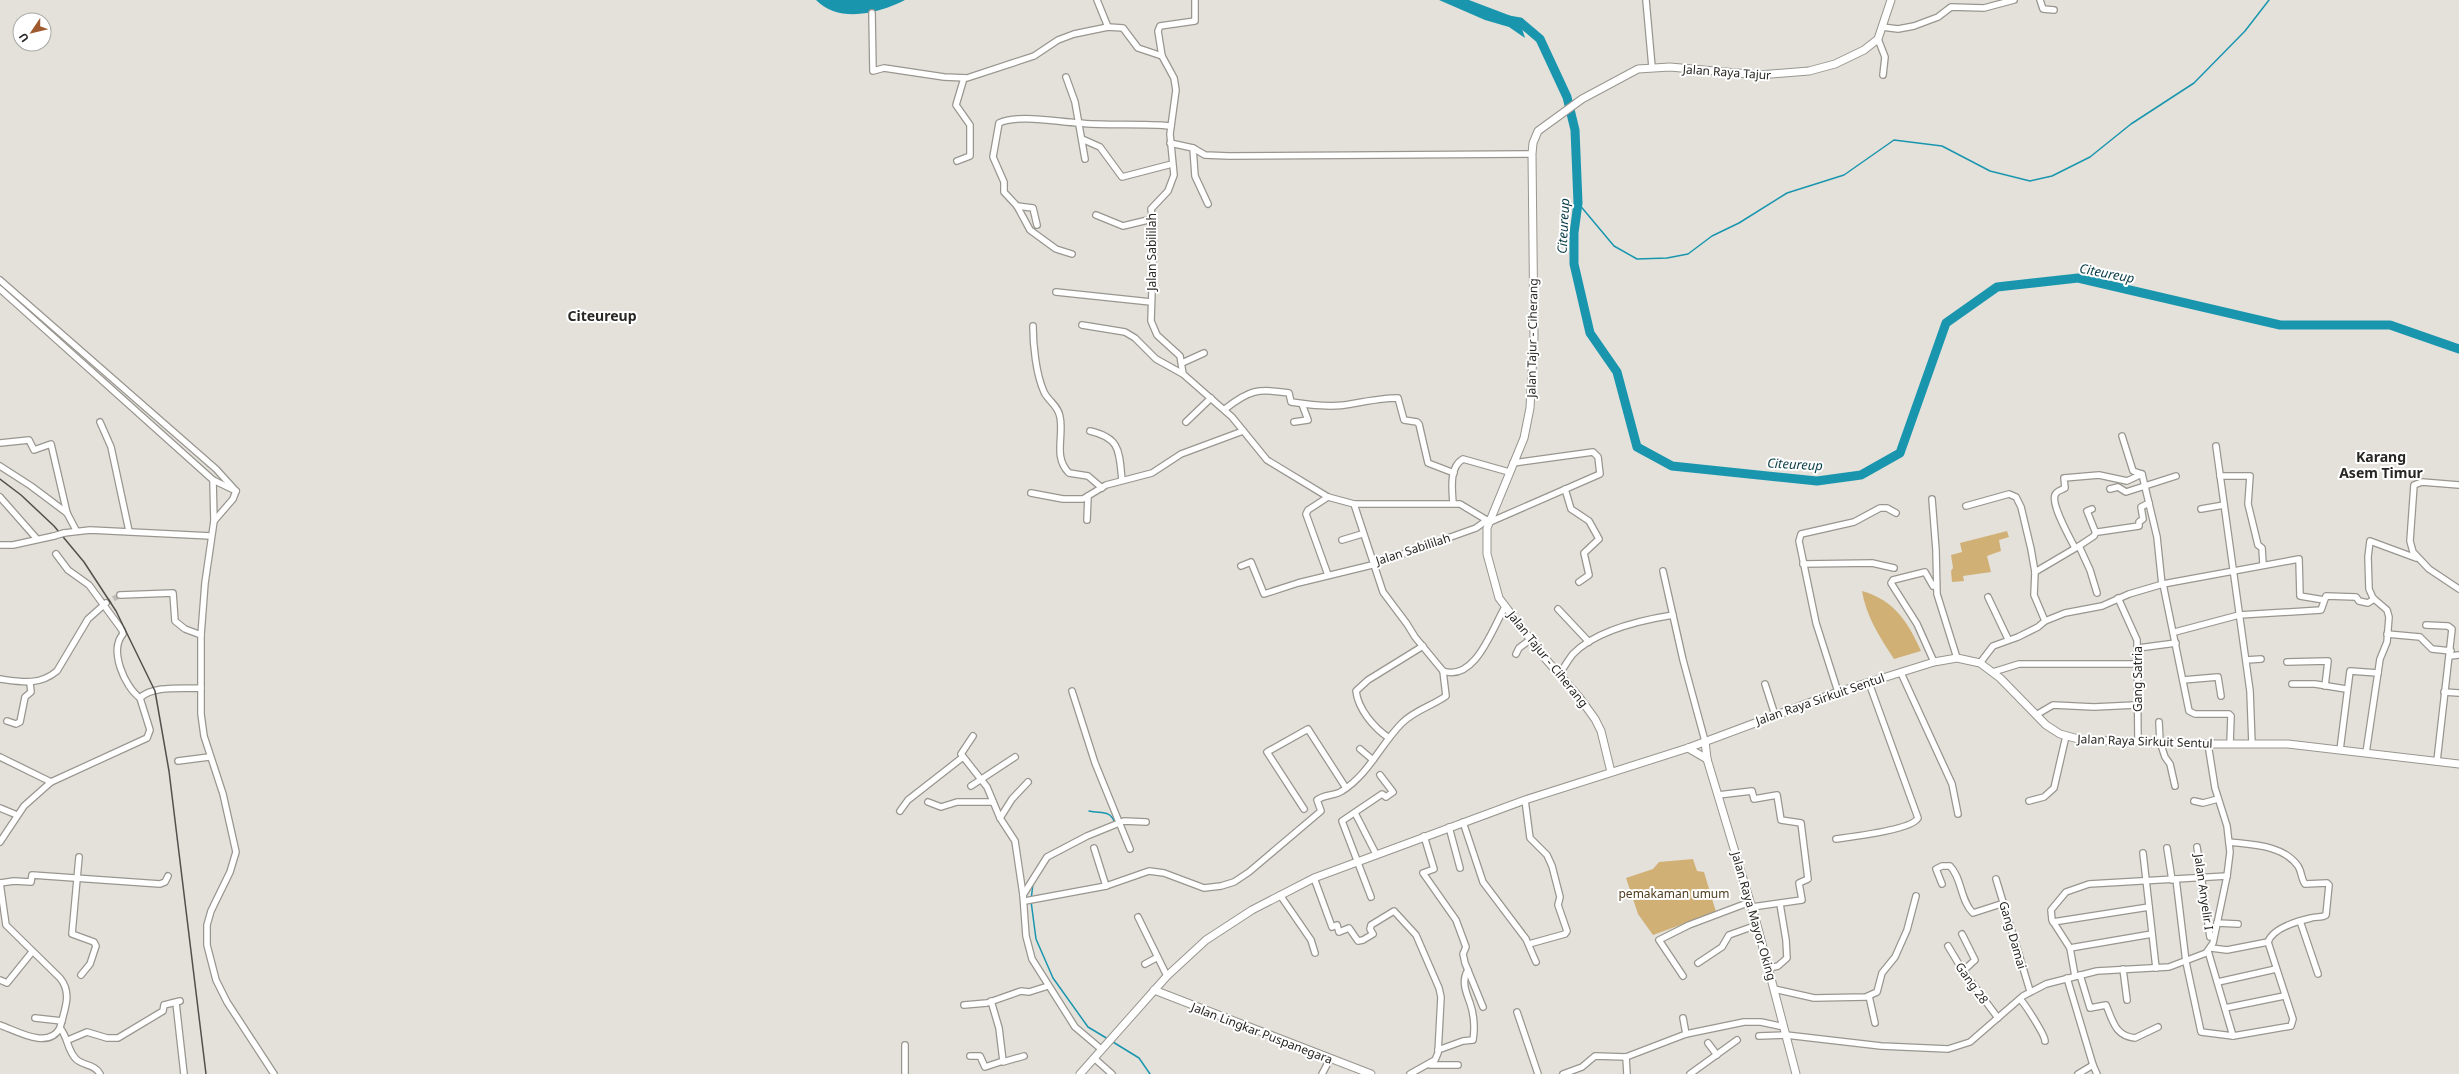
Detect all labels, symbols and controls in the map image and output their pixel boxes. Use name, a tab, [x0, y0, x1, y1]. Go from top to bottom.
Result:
north arrow	[12, 12, 52, 52]
text: U	[15, 30, 32, 46]
street label: Jalan Raya Tajur	[1681, 60, 1772, 84]
water label: Citeureup	[1553, 198, 1573, 254]
street label: Jalan Sabililah	[1143, 213, 1160, 292]
water label: Citeureup	[2078, 259, 2136, 287]
street label: Jalan Tajur - Ciherang	[1522, 278, 1542, 399]
district label: Citeureup	[568, 306, 637, 325]
district label: Karang Asem Timur	[2339, 447, 2424, 482]
water label: Citeureup	[1767, 454, 1823, 474]
street label: Jalan Sabililah	[1373, 529, 1453, 569]
street label: Jalan Tajur - Ciherang	[1503, 606, 1592, 711]
street label: Gang Satria	[2129, 646, 2146, 712]
street label: Jalan Raya Sirkuit Sentul	[1752, 669, 1887, 729]
street label: Jalan Raya Sirkuit Sentul	[2076, 730, 2213, 752]
street label: Jalan Raya Mayor Oking	[1727, 849, 1781, 982]
street label: Jalan Anyelir I	[2190, 852, 2218, 931]
park label: pemakaman umum	[1618, 885, 1730, 902]
street label: Gang Damai	[1995, 899, 2031, 971]
street label: Gang 28	[1952, 959, 1993, 1007]
street label: Jalan Lingkar Puspanegara	[1188, 998, 1335, 1068]

